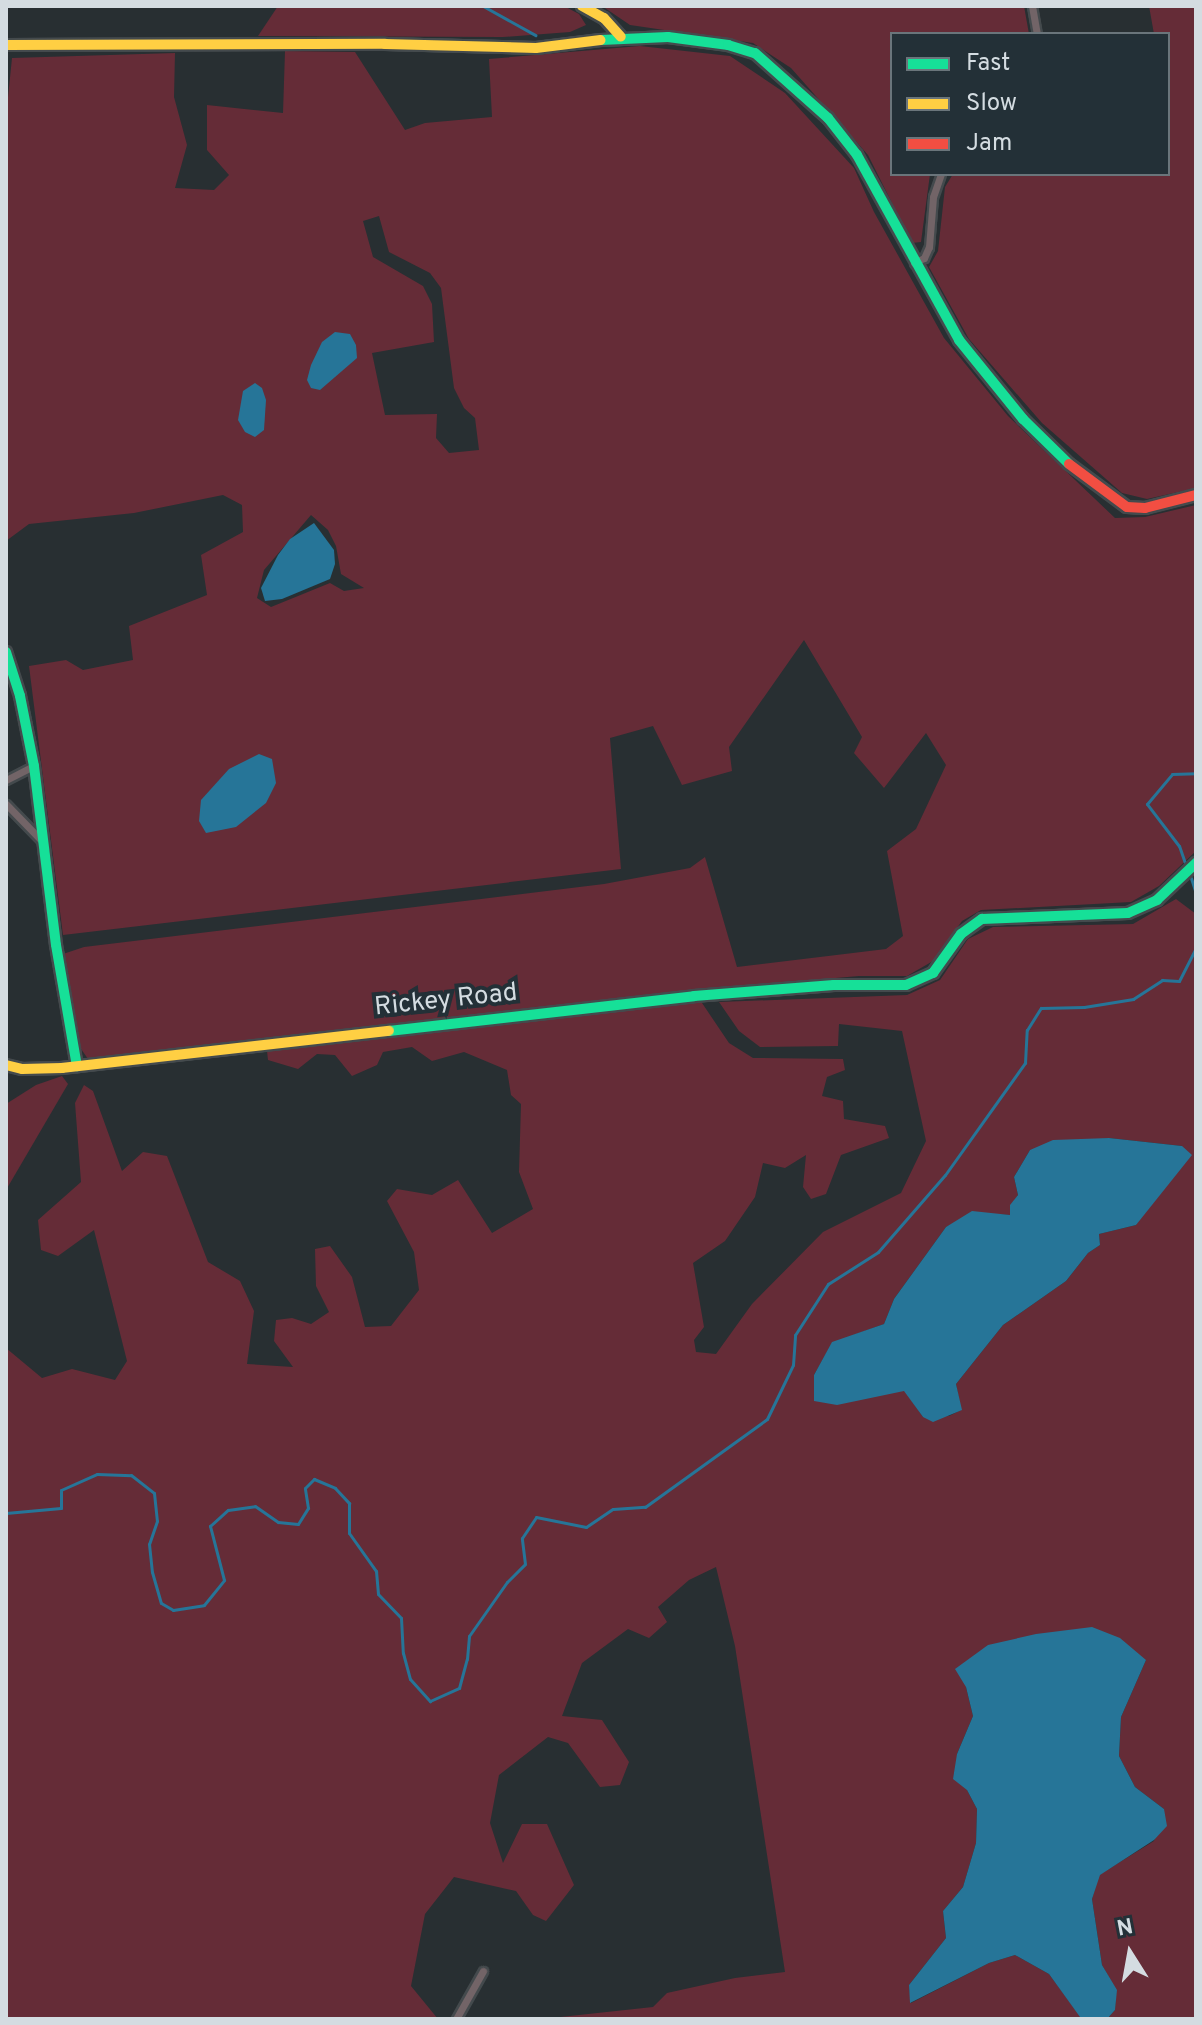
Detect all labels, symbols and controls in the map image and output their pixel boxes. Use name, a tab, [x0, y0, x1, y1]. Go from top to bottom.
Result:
legend	[890, 32, 1170, 176]
text: Fast	[966, 49, 1010, 79]
text: Slow	[966, 89, 1017, 119]
text: Jam	[966, 129, 1012, 159]
street label: Rickey Road	[373, 978, 519, 1024]
north arrow	[1090, 1913, 1170, 1993]
text: N	[1115, 1914, 1136, 1944]

